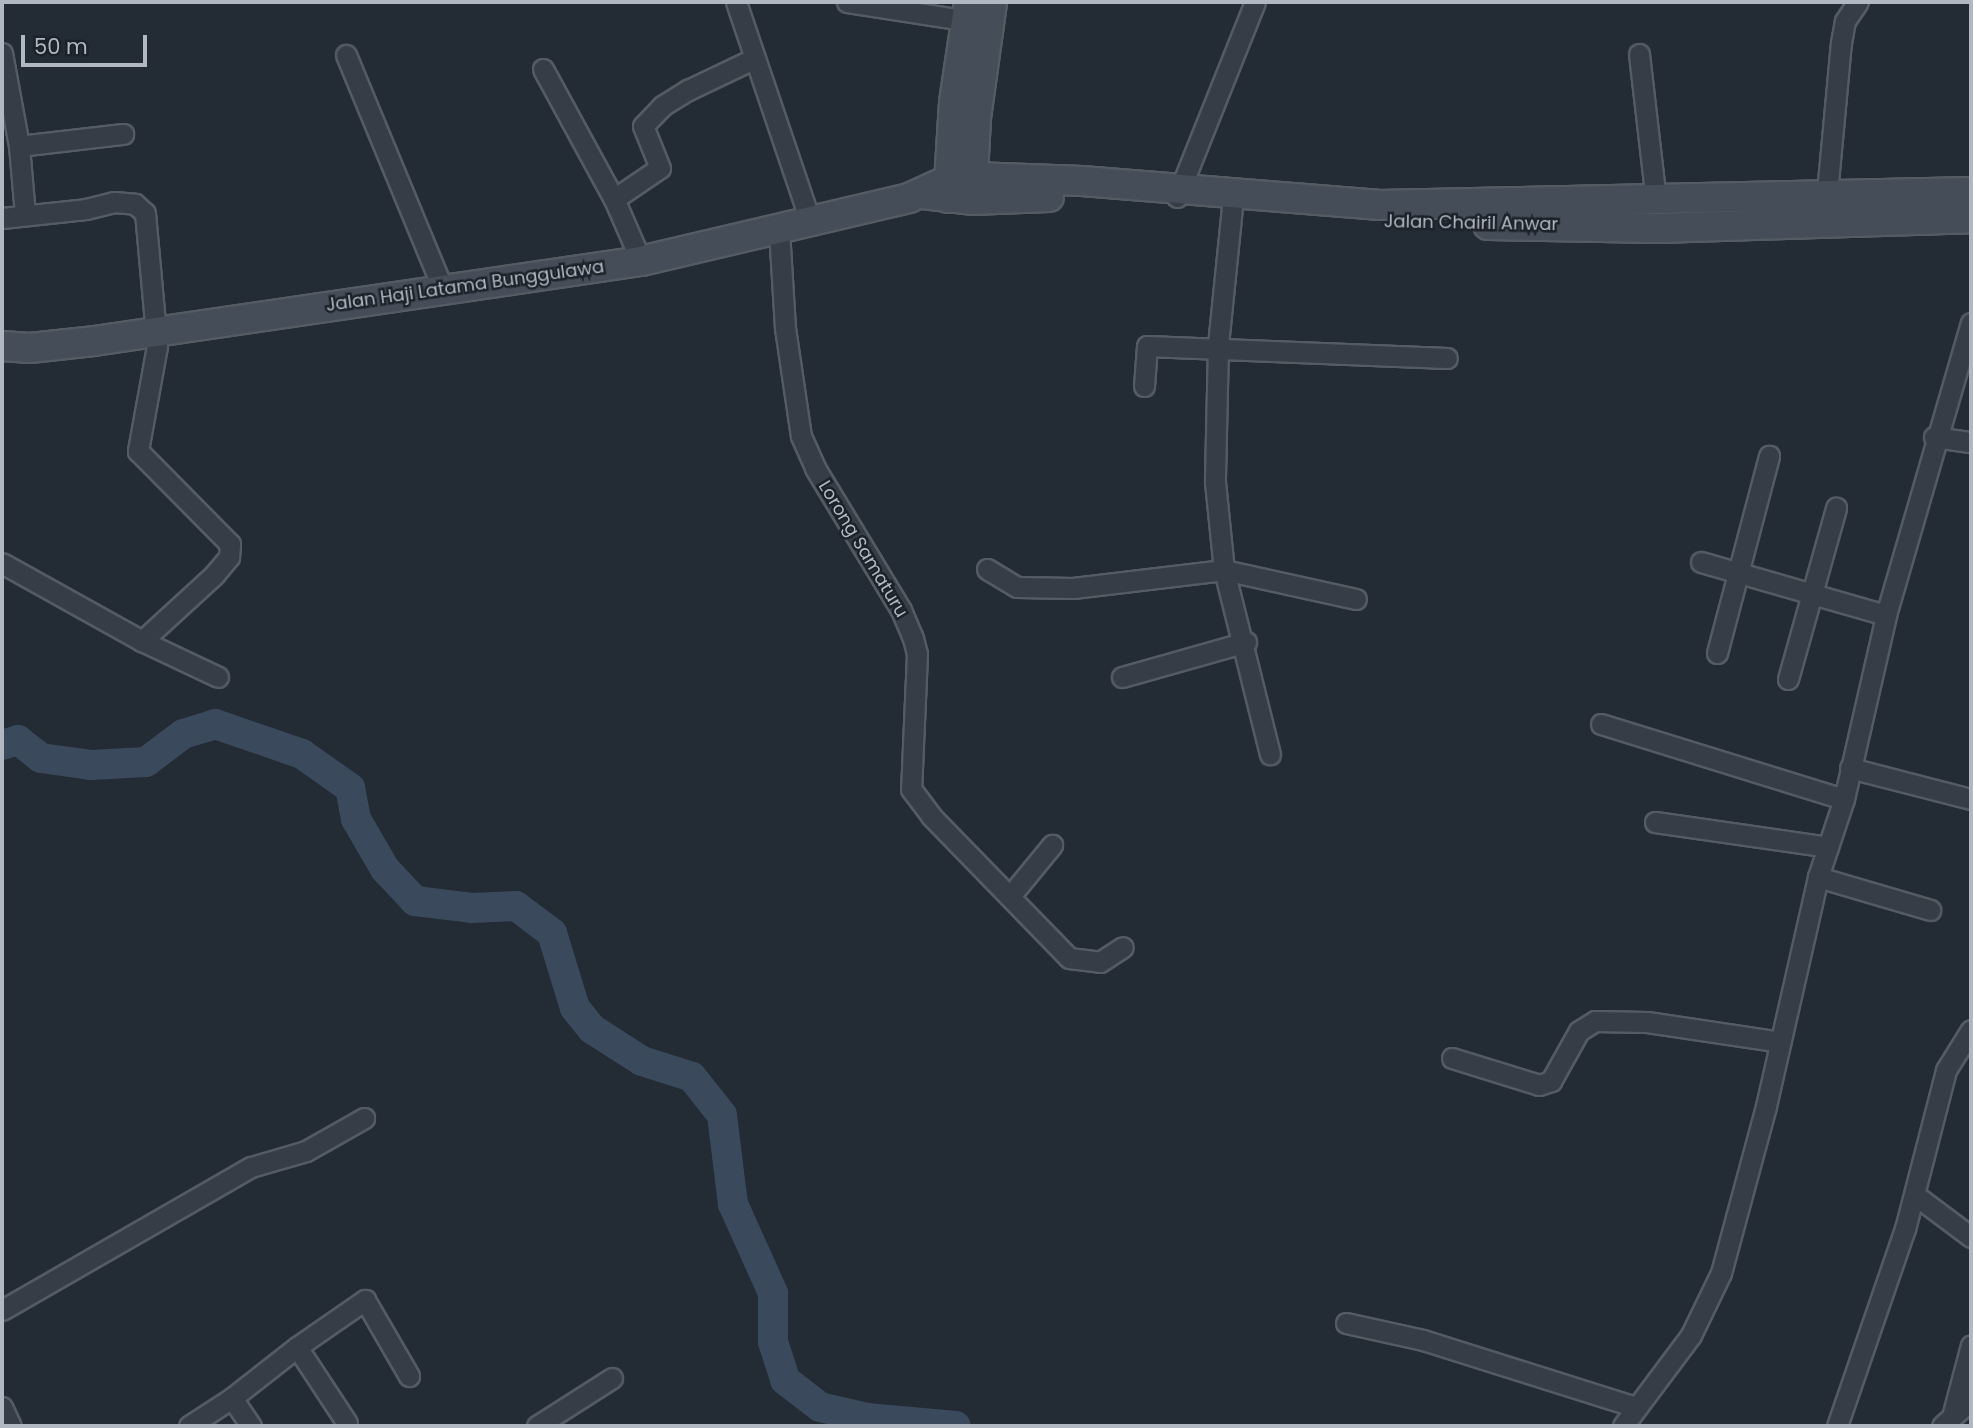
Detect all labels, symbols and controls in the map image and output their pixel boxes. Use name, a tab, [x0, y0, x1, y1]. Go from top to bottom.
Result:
scale bar	[24, 21, 150, 65]
text: 50 m	[34, 32, 88, 61]
street label: Jalan Chairil Anwar	[1384, 211, 1558, 235]
street label: Jalan Haji Latama Bunggulawa	[325, 256, 605, 316]
street label: Lorong Samaturu	[814, 477, 912, 621]

